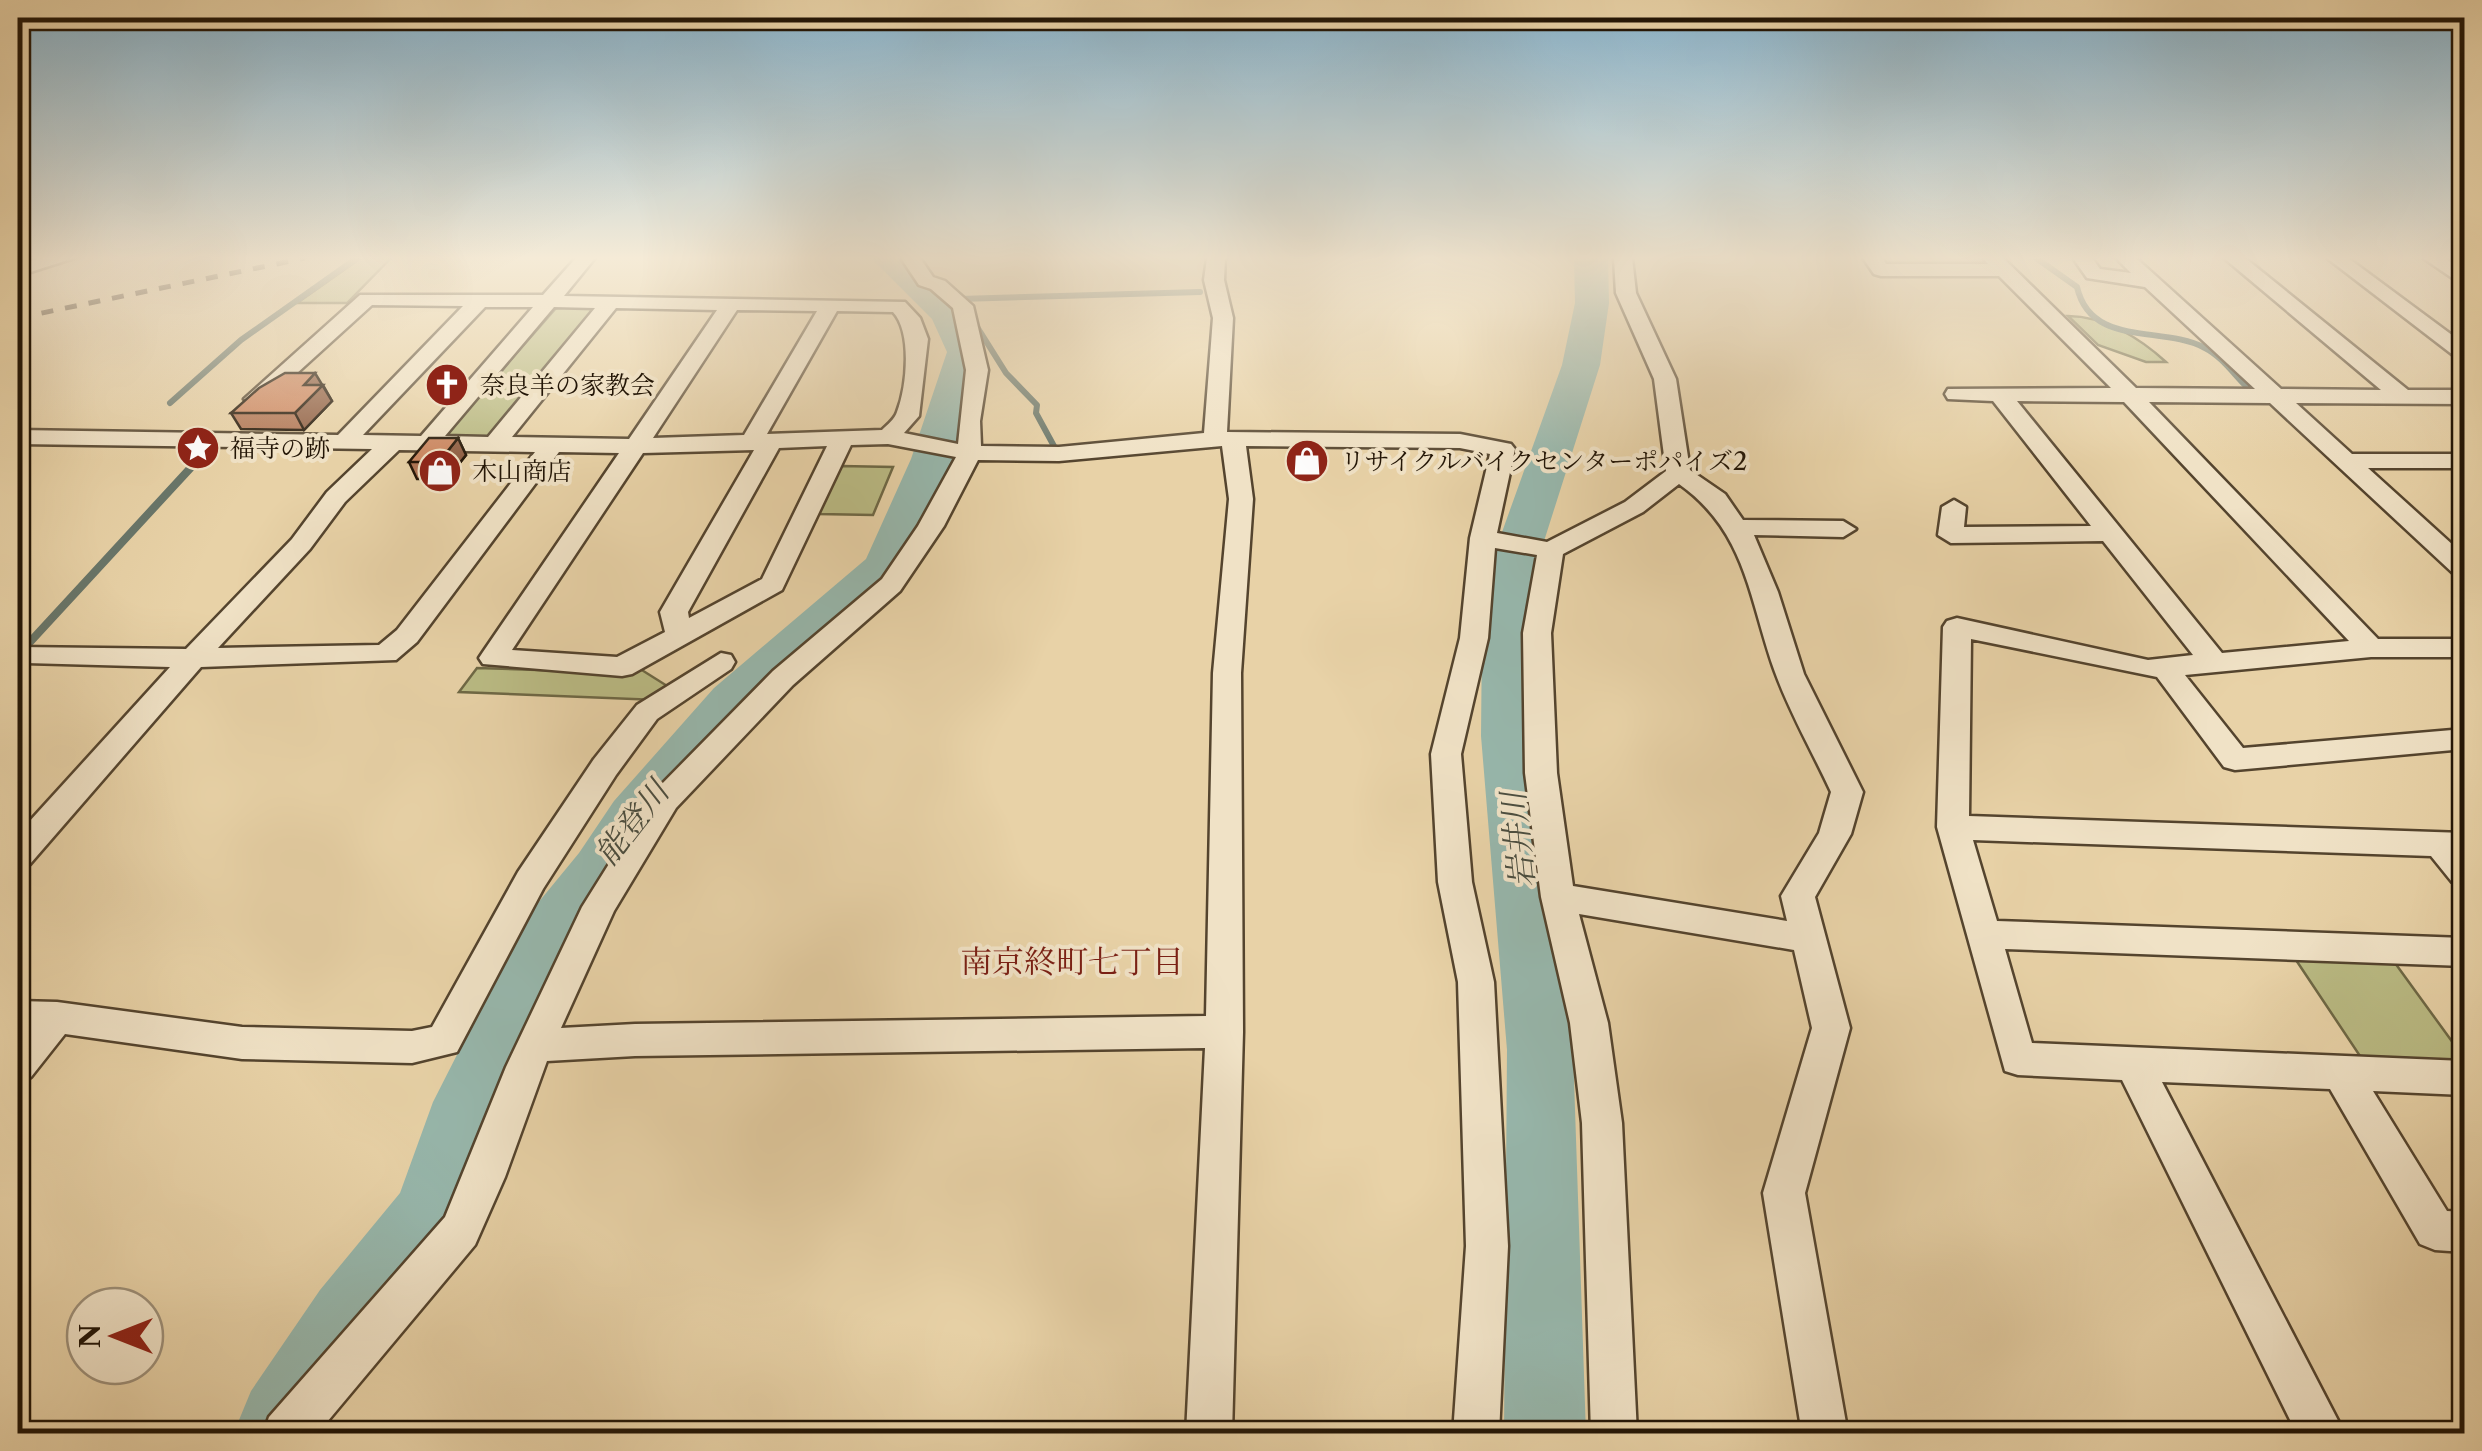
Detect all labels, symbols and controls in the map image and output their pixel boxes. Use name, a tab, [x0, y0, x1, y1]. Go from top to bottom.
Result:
church icon: 奈良羊の家教会	[424, 362, 470, 408]
place label: 奈良羊の家教会	[480, 370, 655, 401]
place icon: 福寺の跡	[175, 425, 221, 471]
place label: 福寺の跡	[230, 433, 330, 464]
shop icon: リサイクルバイクセンターポパイズ2	[1284, 438, 1330, 484]
place label: リサイクルバイクセンターポパイズ2	[1340, 446, 1747, 477]
shop icon: 木山商店	[417, 448, 463, 494]
place label: 木山商店	[472, 456, 572, 487]
water label: 能登川	[587, 771, 678, 873]
water label: 岩井川	[1493, 787, 1542, 890]
district label: 南京終町七丁目	[960, 942, 1184, 981]
north arrow	[65, 1286, 165, 1386]
text: N	[73, 1324, 107, 1348]

